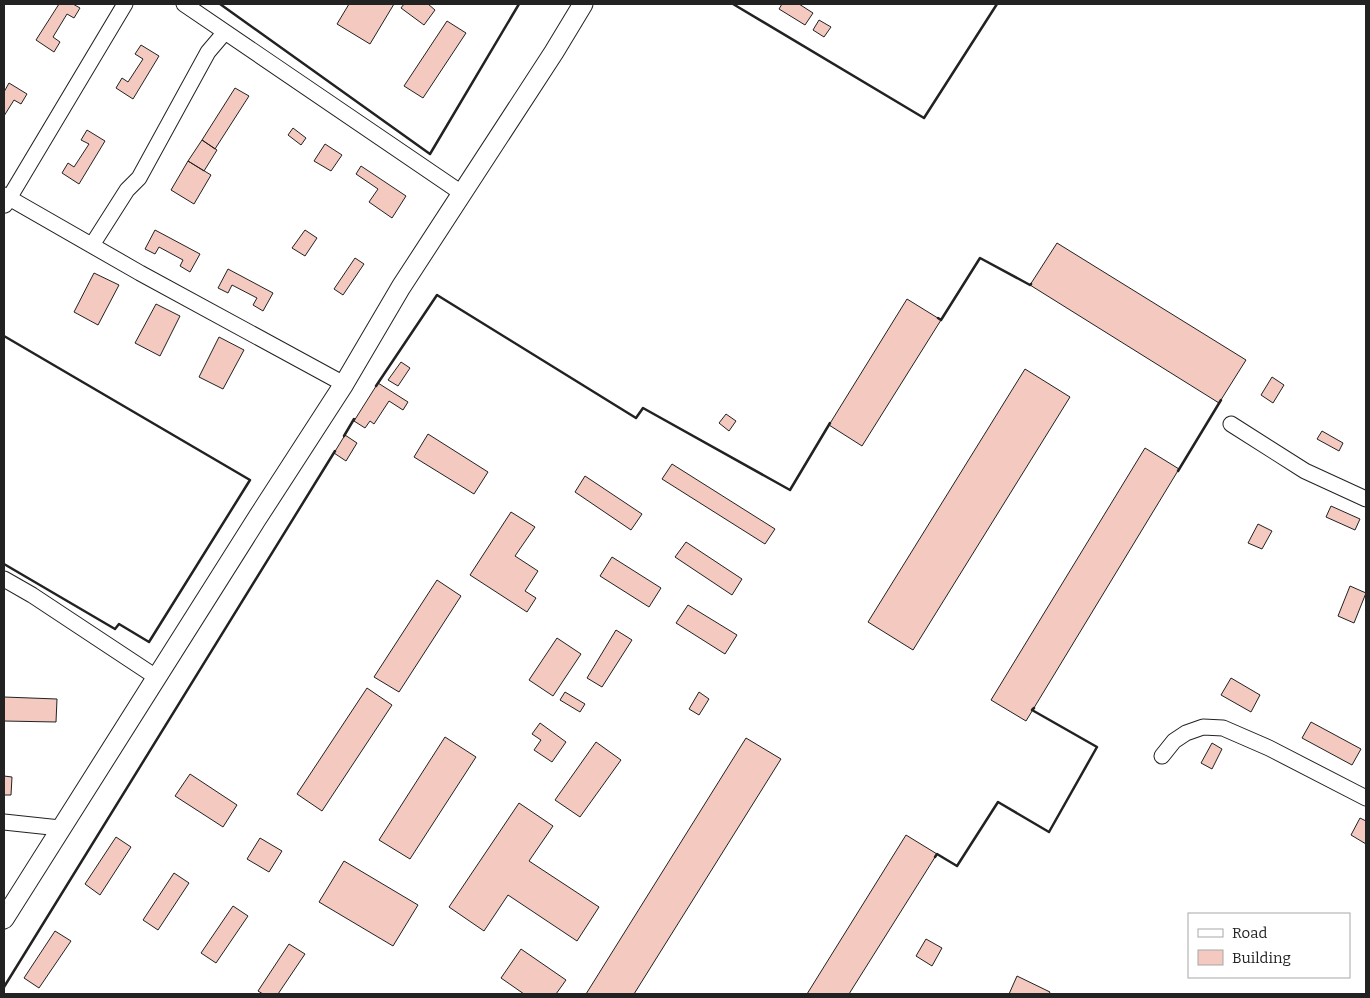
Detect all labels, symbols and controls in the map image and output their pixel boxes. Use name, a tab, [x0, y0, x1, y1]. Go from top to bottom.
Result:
legend	[1188, 913, 1350, 978]
text: Road	[1232, 924, 1267, 942]
text: Building	[1232, 949, 1291, 967]

